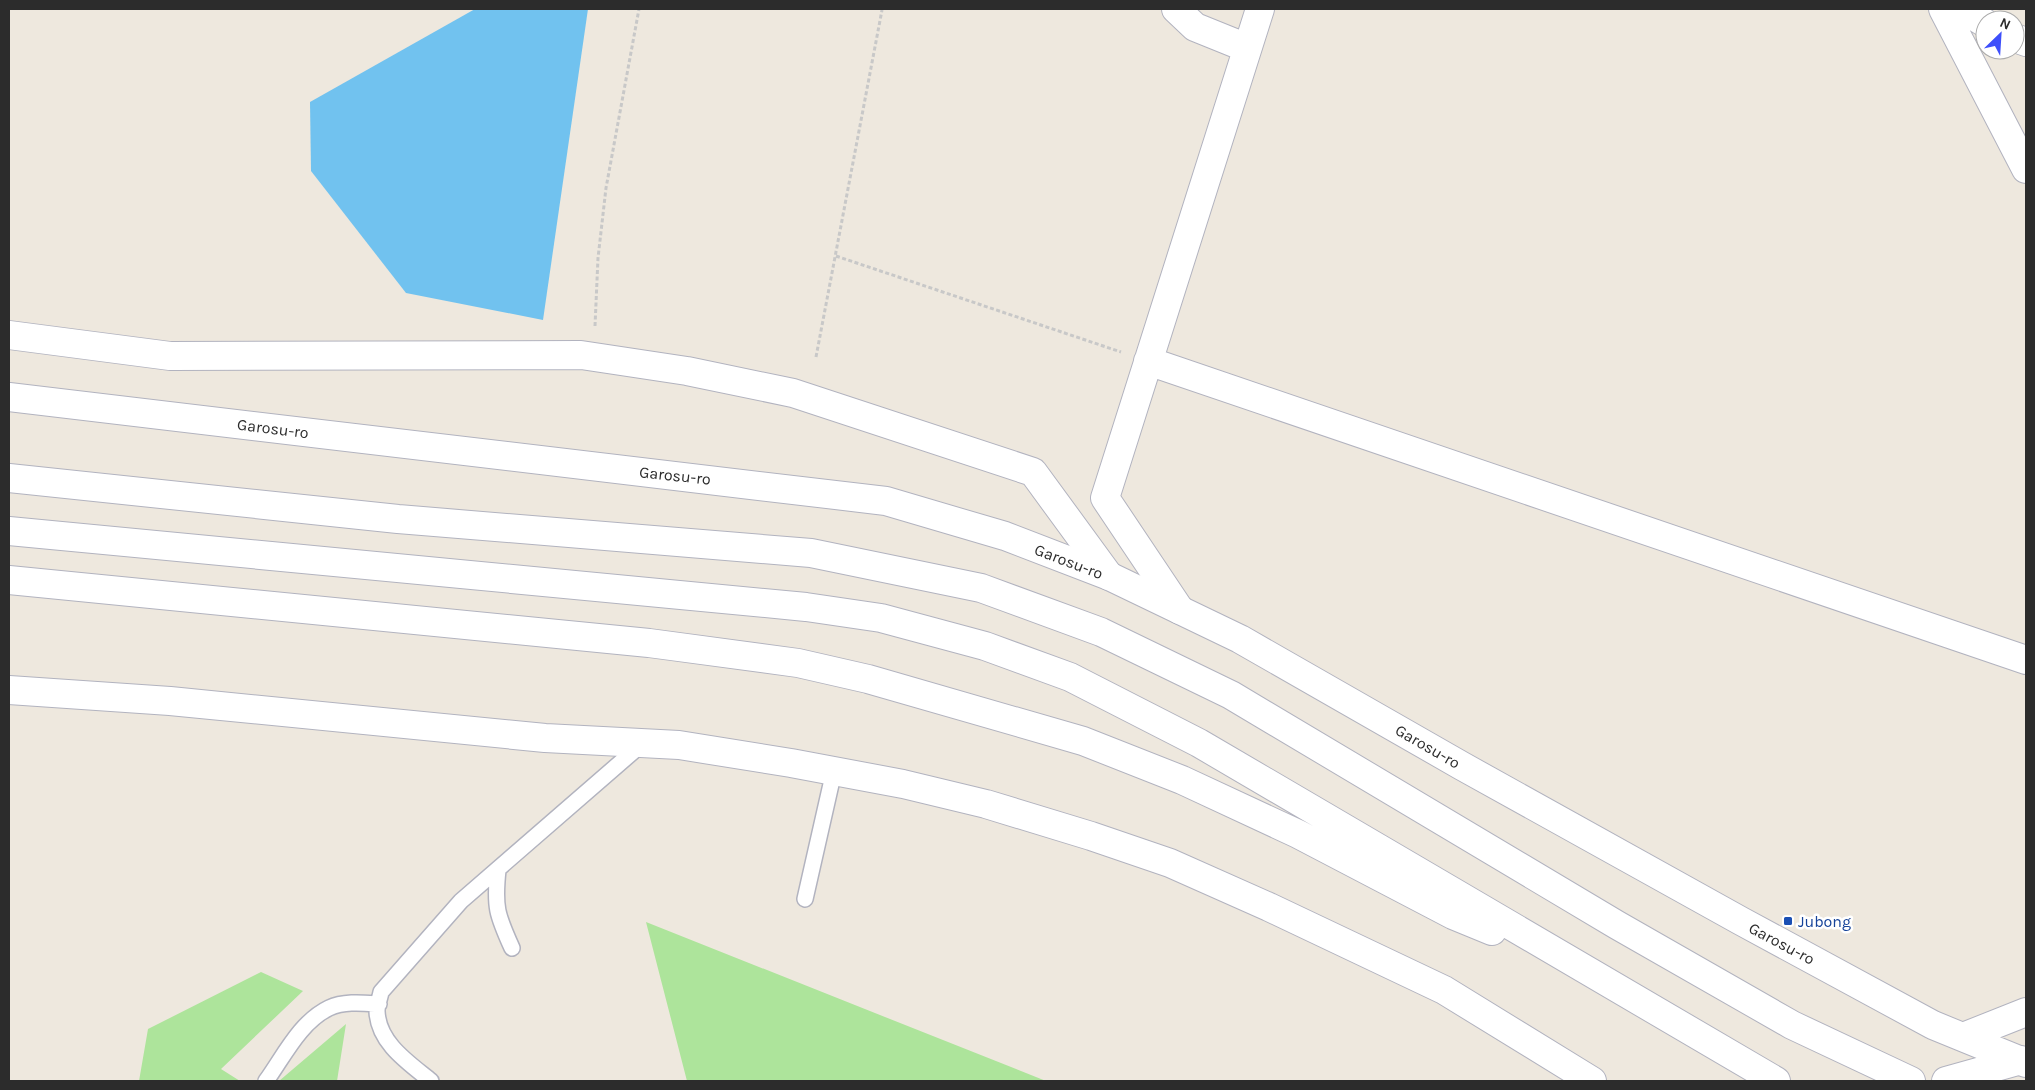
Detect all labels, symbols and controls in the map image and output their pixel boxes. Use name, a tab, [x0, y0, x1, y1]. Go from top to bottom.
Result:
north arrow	[1975, 10, 2025, 60]
text: N	[1997, 14, 2013, 33]
street label: Garosu-ro	[236, 415, 310, 442]
street label: Garosu-ro	[638, 462, 712, 489]
street label: Garosu-ro	[1032, 540, 1106, 583]
street label: Garosu-ro	[1392, 720, 1464, 773]
place label: Jubong	[1798, 912, 1851, 931]
marker: Jubong	[1782, 915, 1794, 927]
street label: Garosu-ro	[1746, 918, 1818, 969]

